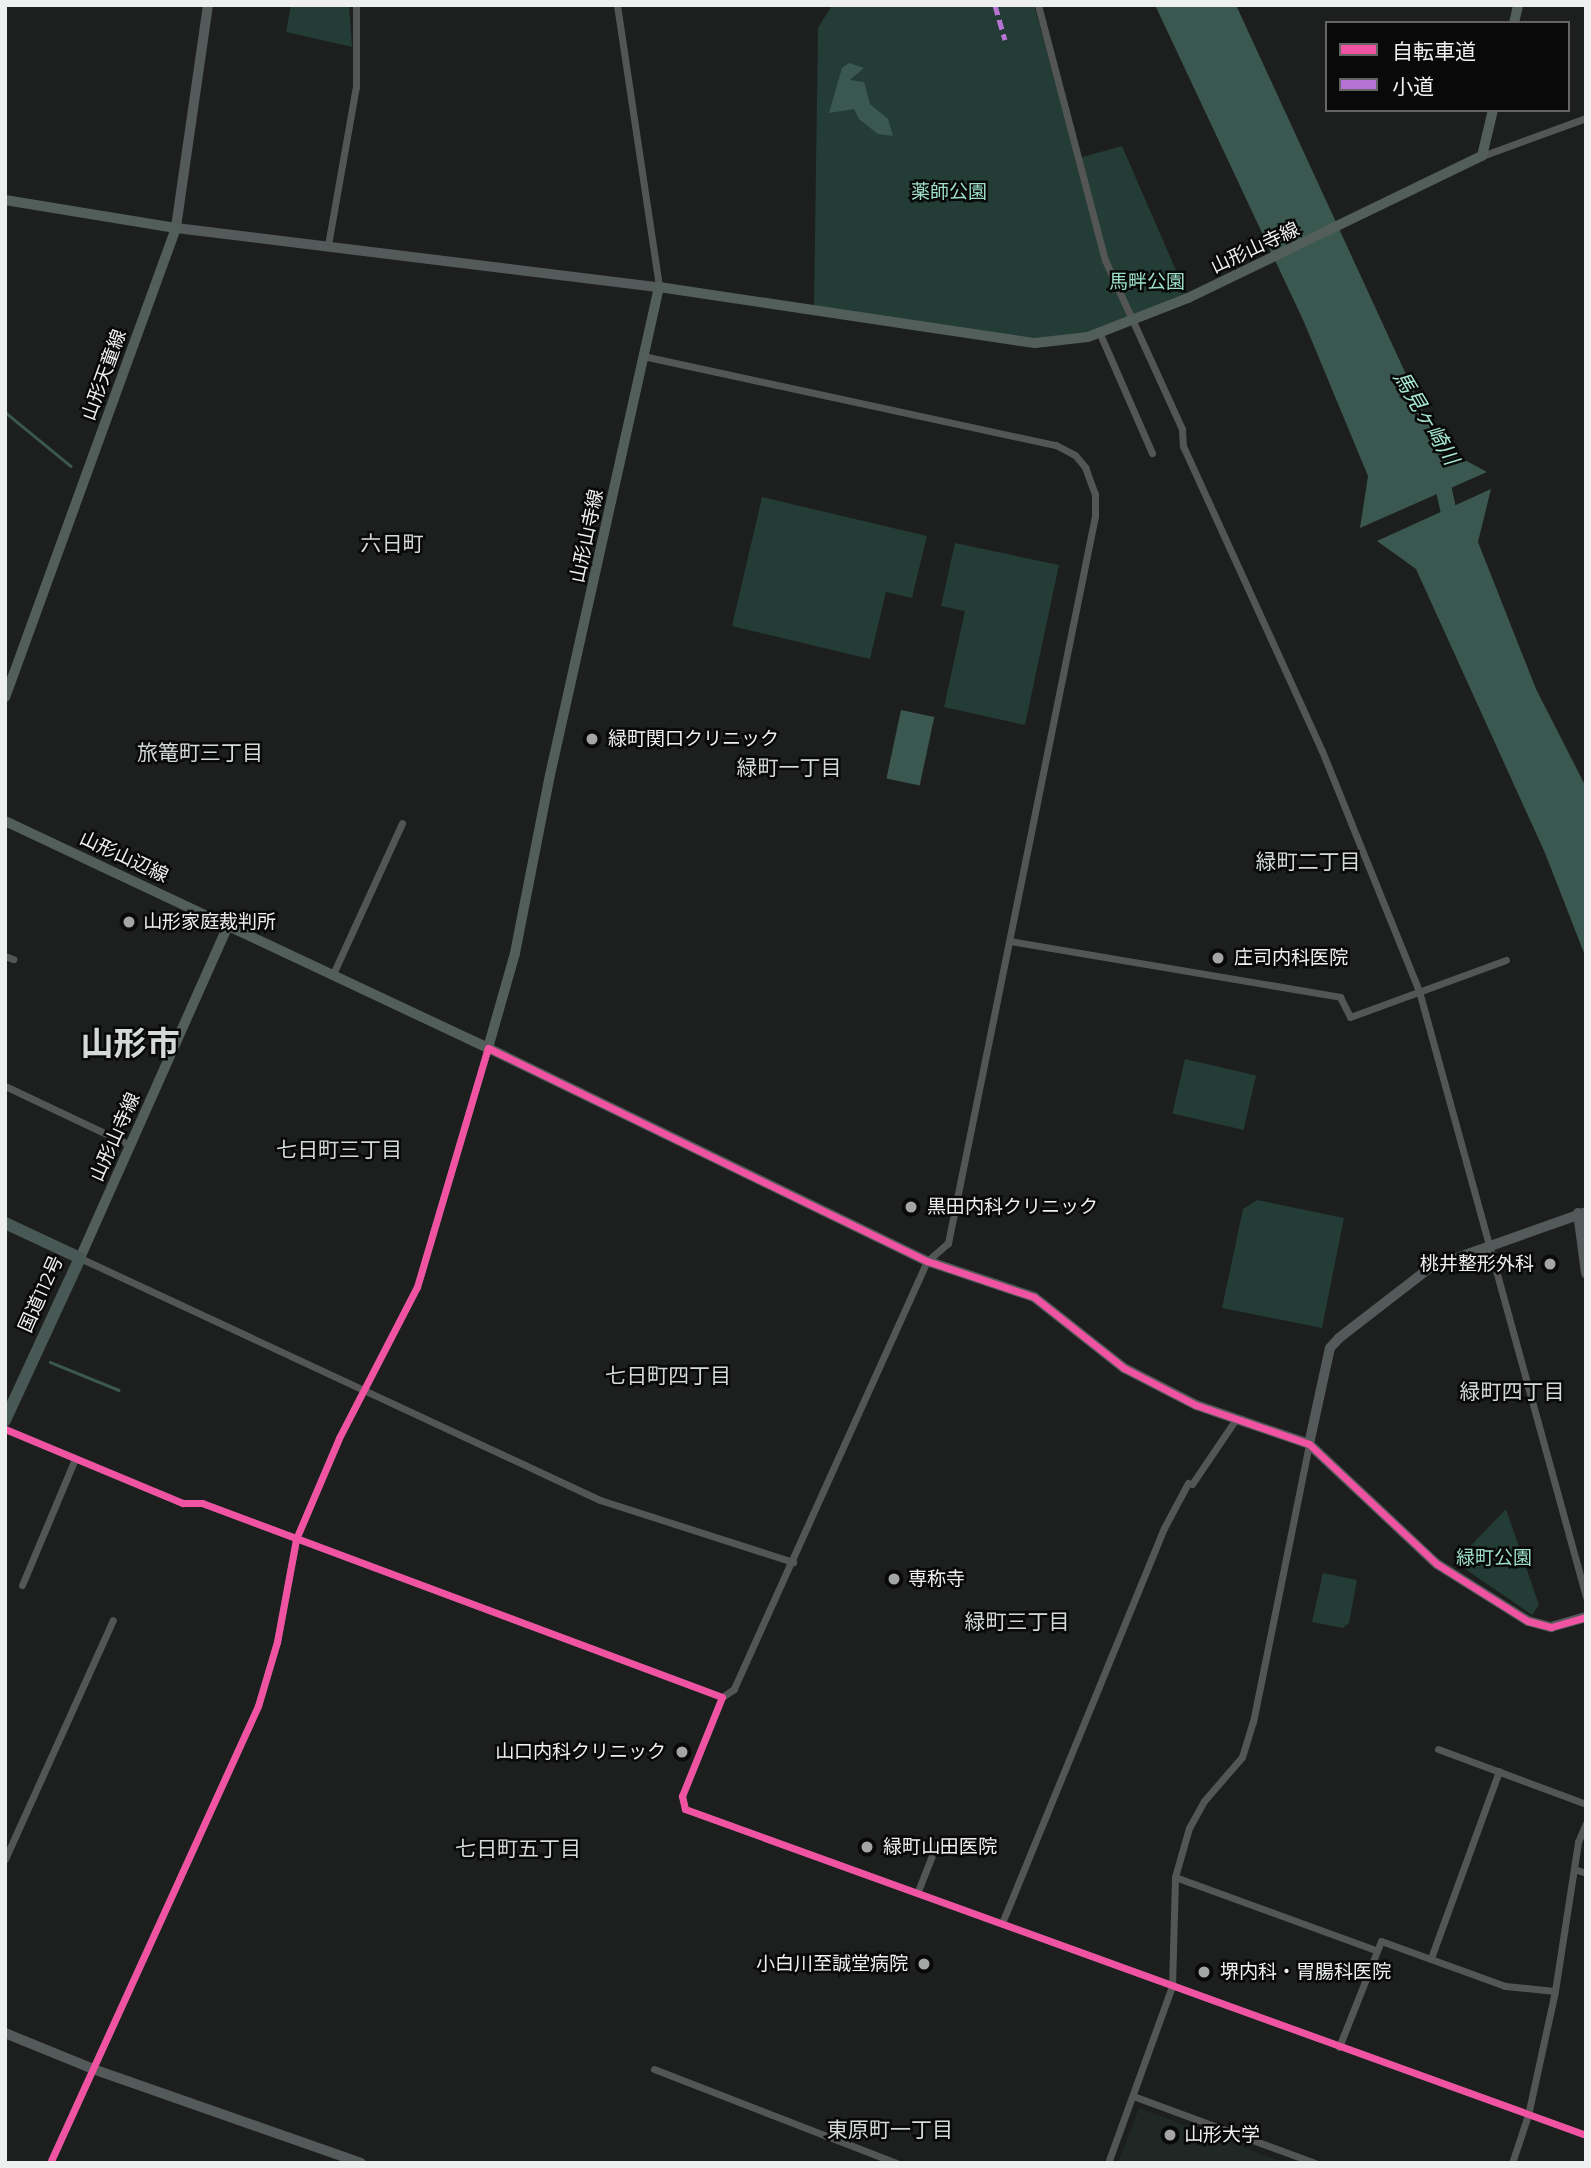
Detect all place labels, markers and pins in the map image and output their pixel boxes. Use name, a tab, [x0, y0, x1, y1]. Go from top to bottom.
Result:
place label: 緑町関口クリニック	[608, 728, 779, 750]
marker: 緑町関口クリニック	[582, 729, 602, 749]
place label: 山形家庭裁判所	[143, 911, 276, 933]
marker: 山形家庭裁判所	[121, 914, 137, 930]
place label: 庄司内科医院	[1234, 947, 1348, 969]
marker: 庄司内科医院	[1208, 948, 1228, 968]
place label: 黒田内科クリニック	[927, 1196, 1098, 1218]
marker: 黒田内科クリニック	[901, 1197, 921, 1217]
place label: 桃井整形外科	[1420, 1253, 1534, 1275]
marker: 桃井整形外科	[1540, 1254, 1560, 1274]
place label: 専称寺	[908, 1568, 965, 1590]
marker: 専称寺	[886, 1571, 902, 1587]
place label: 山口内科クリニック	[495, 1741, 666, 1763]
marker: 山口内科クリニック	[672, 1742, 692, 1762]
place label: 緑町山田医院	[883, 1836, 997, 1858]
marker: 緑町山田医院	[857, 1837, 877, 1857]
place label: 小白川至誠堂病院	[756, 1953, 908, 1975]
marker: 小白川至誠堂病院	[914, 1954, 934, 1974]
place label: 堺内科・胃腸科医院	[1220, 1961, 1391, 1983]
marker: 堺内科・胃腸科医院	[1194, 1962, 1214, 1982]
place label: 山形大学	[1184, 2124, 1260, 2146]
marker: 山形大学	[1162, 2127, 1178, 2143]

